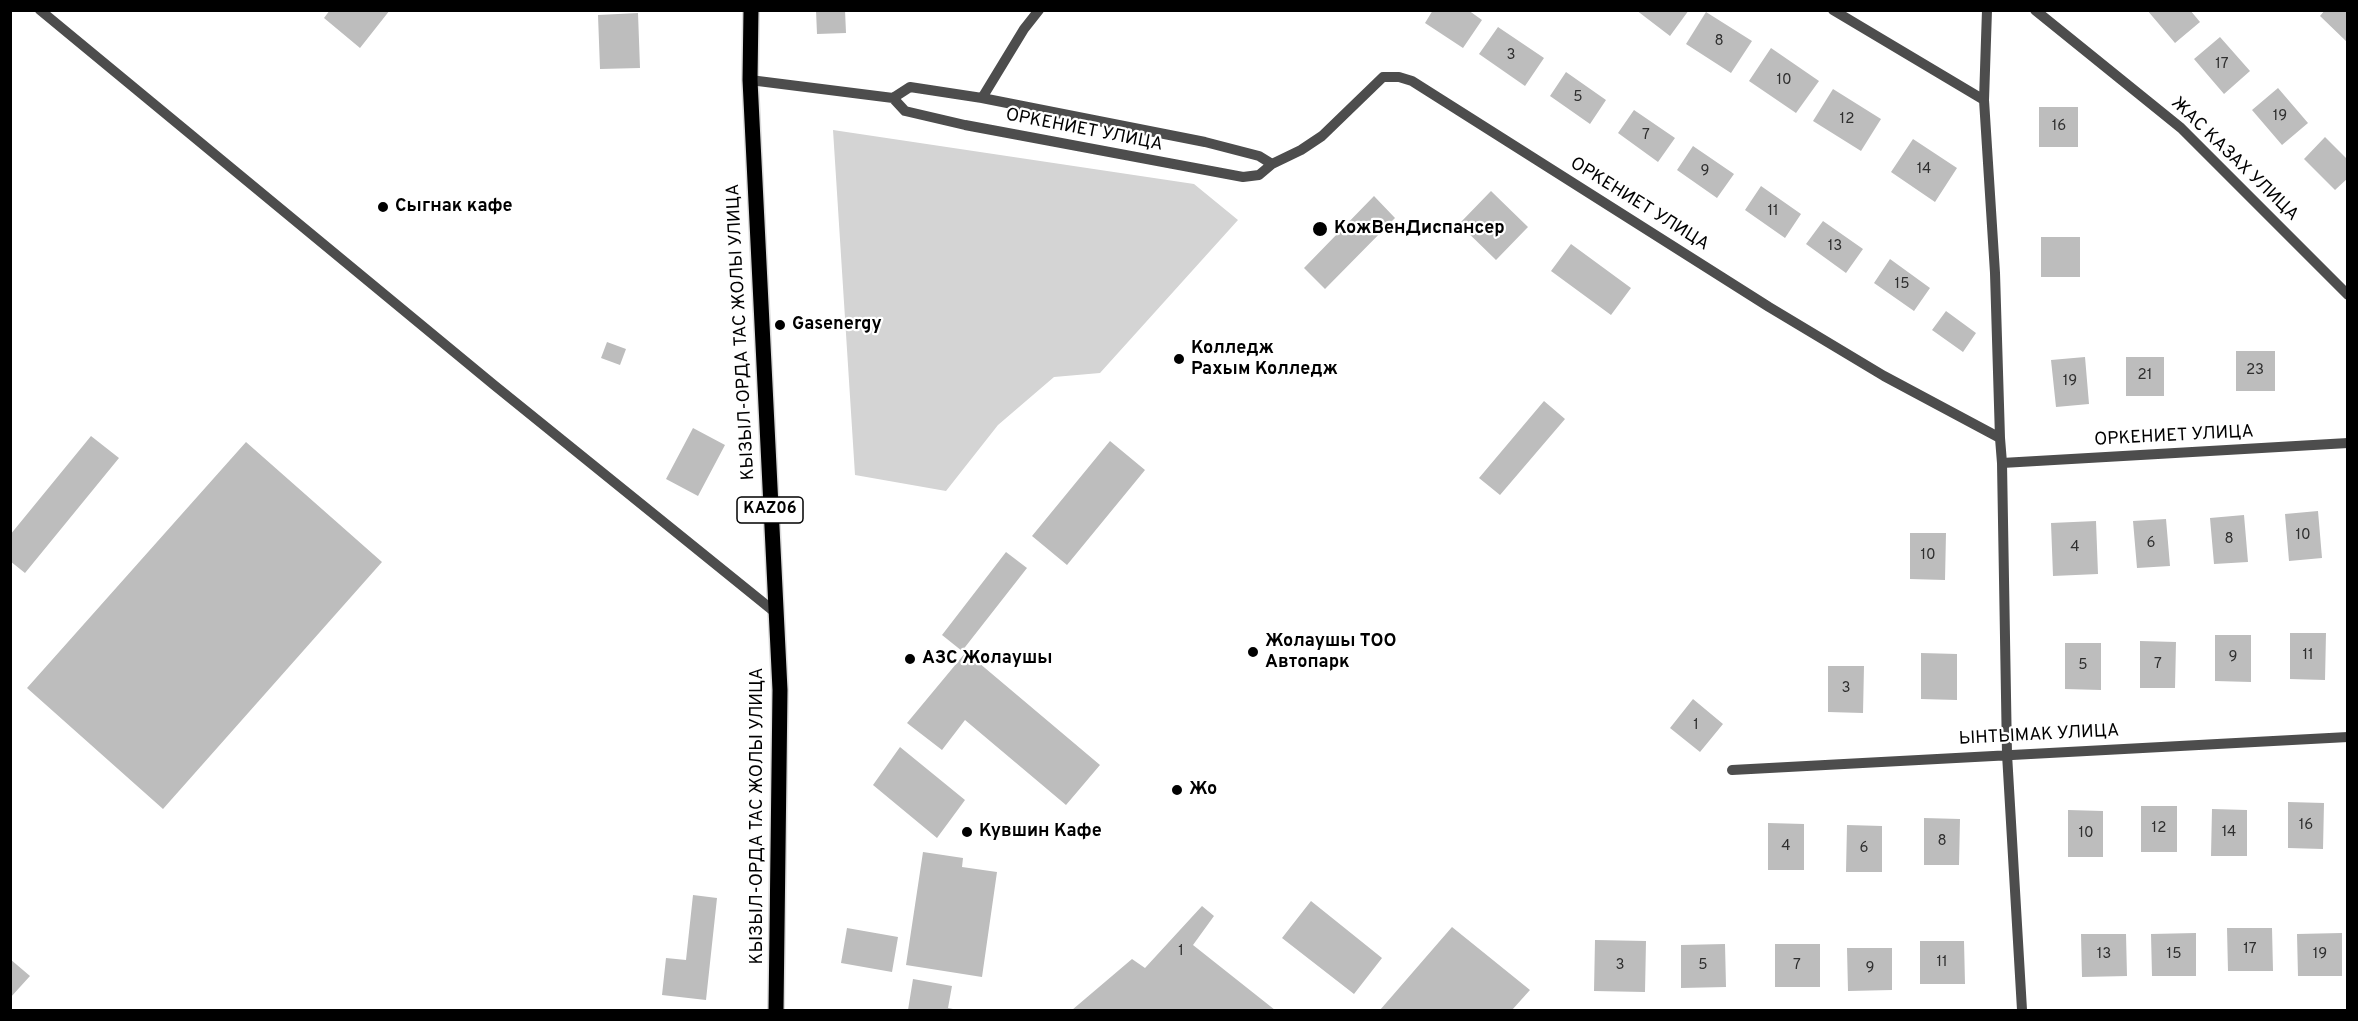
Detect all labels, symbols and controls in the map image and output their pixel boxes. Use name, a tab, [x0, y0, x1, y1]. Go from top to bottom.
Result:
house number: 8	[1714, 33, 1724, 51]
house number: 3	[1506, 47, 1516, 65]
house number: 17	[2215, 56, 2229, 74]
house number: 10	[1776, 72, 1792, 90]
house number: 5	[1573, 89, 1583, 107]
street label: ЖАС КАЗАХ УЛИЦА	[2166, 93, 2302, 227]
street label: ОРКЕНИЕТ УЛИЦА	[1004, 105, 1164, 157]
house number: 19	[2273, 108, 2287, 126]
house number: 12	[1840, 111, 1854, 129]
house number: 16	[2052, 118, 2066, 136]
house number: 7	[1642, 127, 1650, 145]
street label: ОРКЕНИЕТ УЛИЦА	[1566, 153, 1712, 257]
house number: 14	[1917, 161, 1931, 179]
house number: 9	[1701, 163, 1709, 181]
street label: КЫЗЫЛ-ОРДА ТАС ЖОЛЫ УЛИЦА	[723, 183, 761, 481]
place label: Сыгнак кафе	[395, 196, 513, 218]
marker: Сыгнак кафе	[376, 200, 390, 214]
house number: 11	[1767, 203, 1779, 221]
place label: КожВенДиспансер	[1334, 218, 1505, 240]
marker: КожВенДиспансер	[1311, 220, 1329, 238]
house number: 13	[1828, 238, 1842, 256]
house number: 15	[1895, 276, 1909, 294]
place label: Gasenergy	[792, 314, 882, 336]
marker: Gasenergy	[773, 318, 787, 332]
place label: Колледж Рахым Колледж	[1191, 338, 1338, 380]
marker: Колледж Рахым Колледж	[1172, 352, 1186, 366]
house number: 23	[2246, 362, 2264, 380]
house number: 21	[2138, 367, 2152, 385]
house number: 19	[2063, 373, 2077, 391]
street label: ОРКЕНИЕТ УЛИЦА	[2094, 422, 2254, 452]
road number: KАZ06	[737, 497, 803, 523]
house number: 10	[2295, 527, 2311, 545]
house number: 8	[2224, 531, 2234, 549]
house number: 6	[2147, 535, 2155, 553]
house number: 4	[2070, 539, 2080, 557]
house number: 10	[1920, 547, 1936, 565]
place label: Жолаушы ТОО Автопарк	[1265, 631, 1397, 674]
marker: Жолаушы ТОО Автопарк	[1246, 645, 1260, 659]
house number: 11	[2302, 647, 2314, 665]
place label: АЗС Жолаушы	[922, 648, 1052, 670]
house number: 9	[2229, 649, 2237, 667]
marker: АЗС Жолаушы	[903, 652, 917, 666]
house number: 7	[2154, 656, 2162, 674]
house number: 5	[2078, 657, 2088, 675]
street label: КЫЗЫЛ-ОРДА ТАС ЖОЛЫ УЛИЦА	[747, 668, 769, 964]
house number: 3	[1841, 680, 1851, 698]
house number: 1	[1693, 717, 1699, 735]
street label: ЫНТЫМАК УЛИЦА	[1958, 721, 2120, 751]
place label: Жо	[1189, 779, 1217, 801]
marker: Жо	[1170, 783, 1184, 797]
house number: 16	[2299, 817, 2313, 835]
house number: 12	[2152, 820, 2166, 838]
place label: Кувшин Кафе	[979, 821, 1102, 843]
house number: 14	[2222, 824, 2236, 842]
marker: Кувшин Кафе	[960, 825, 974, 839]
house number: 10	[2078, 825, 2094, 843]
house number: 8	[1937, 833, 1947, 851]
house number: 4	[1781, 838, 1791, 856]
house number: 6	[1860, 840, 1868, 858]
house number: 17	[2243, 941, 2257, 959]
house number: 1	[1178, 943, 1184, 961]
house number: 13	[2097, 946, 2111, 964]
house number: 15	[2167, 946, 2181, 964]
house number: 19	[2313, 946, 2327, 964]
house number: 11	[1936, 954, 1948, 972]
house number: 3	[1615, 957, 1625, 975]
house number: 5	[1698, 957, 1708, 975]
house number: 7	[1793, 957, 1801, 975]
house number: 9	[1866, 960, 1874, 978]

